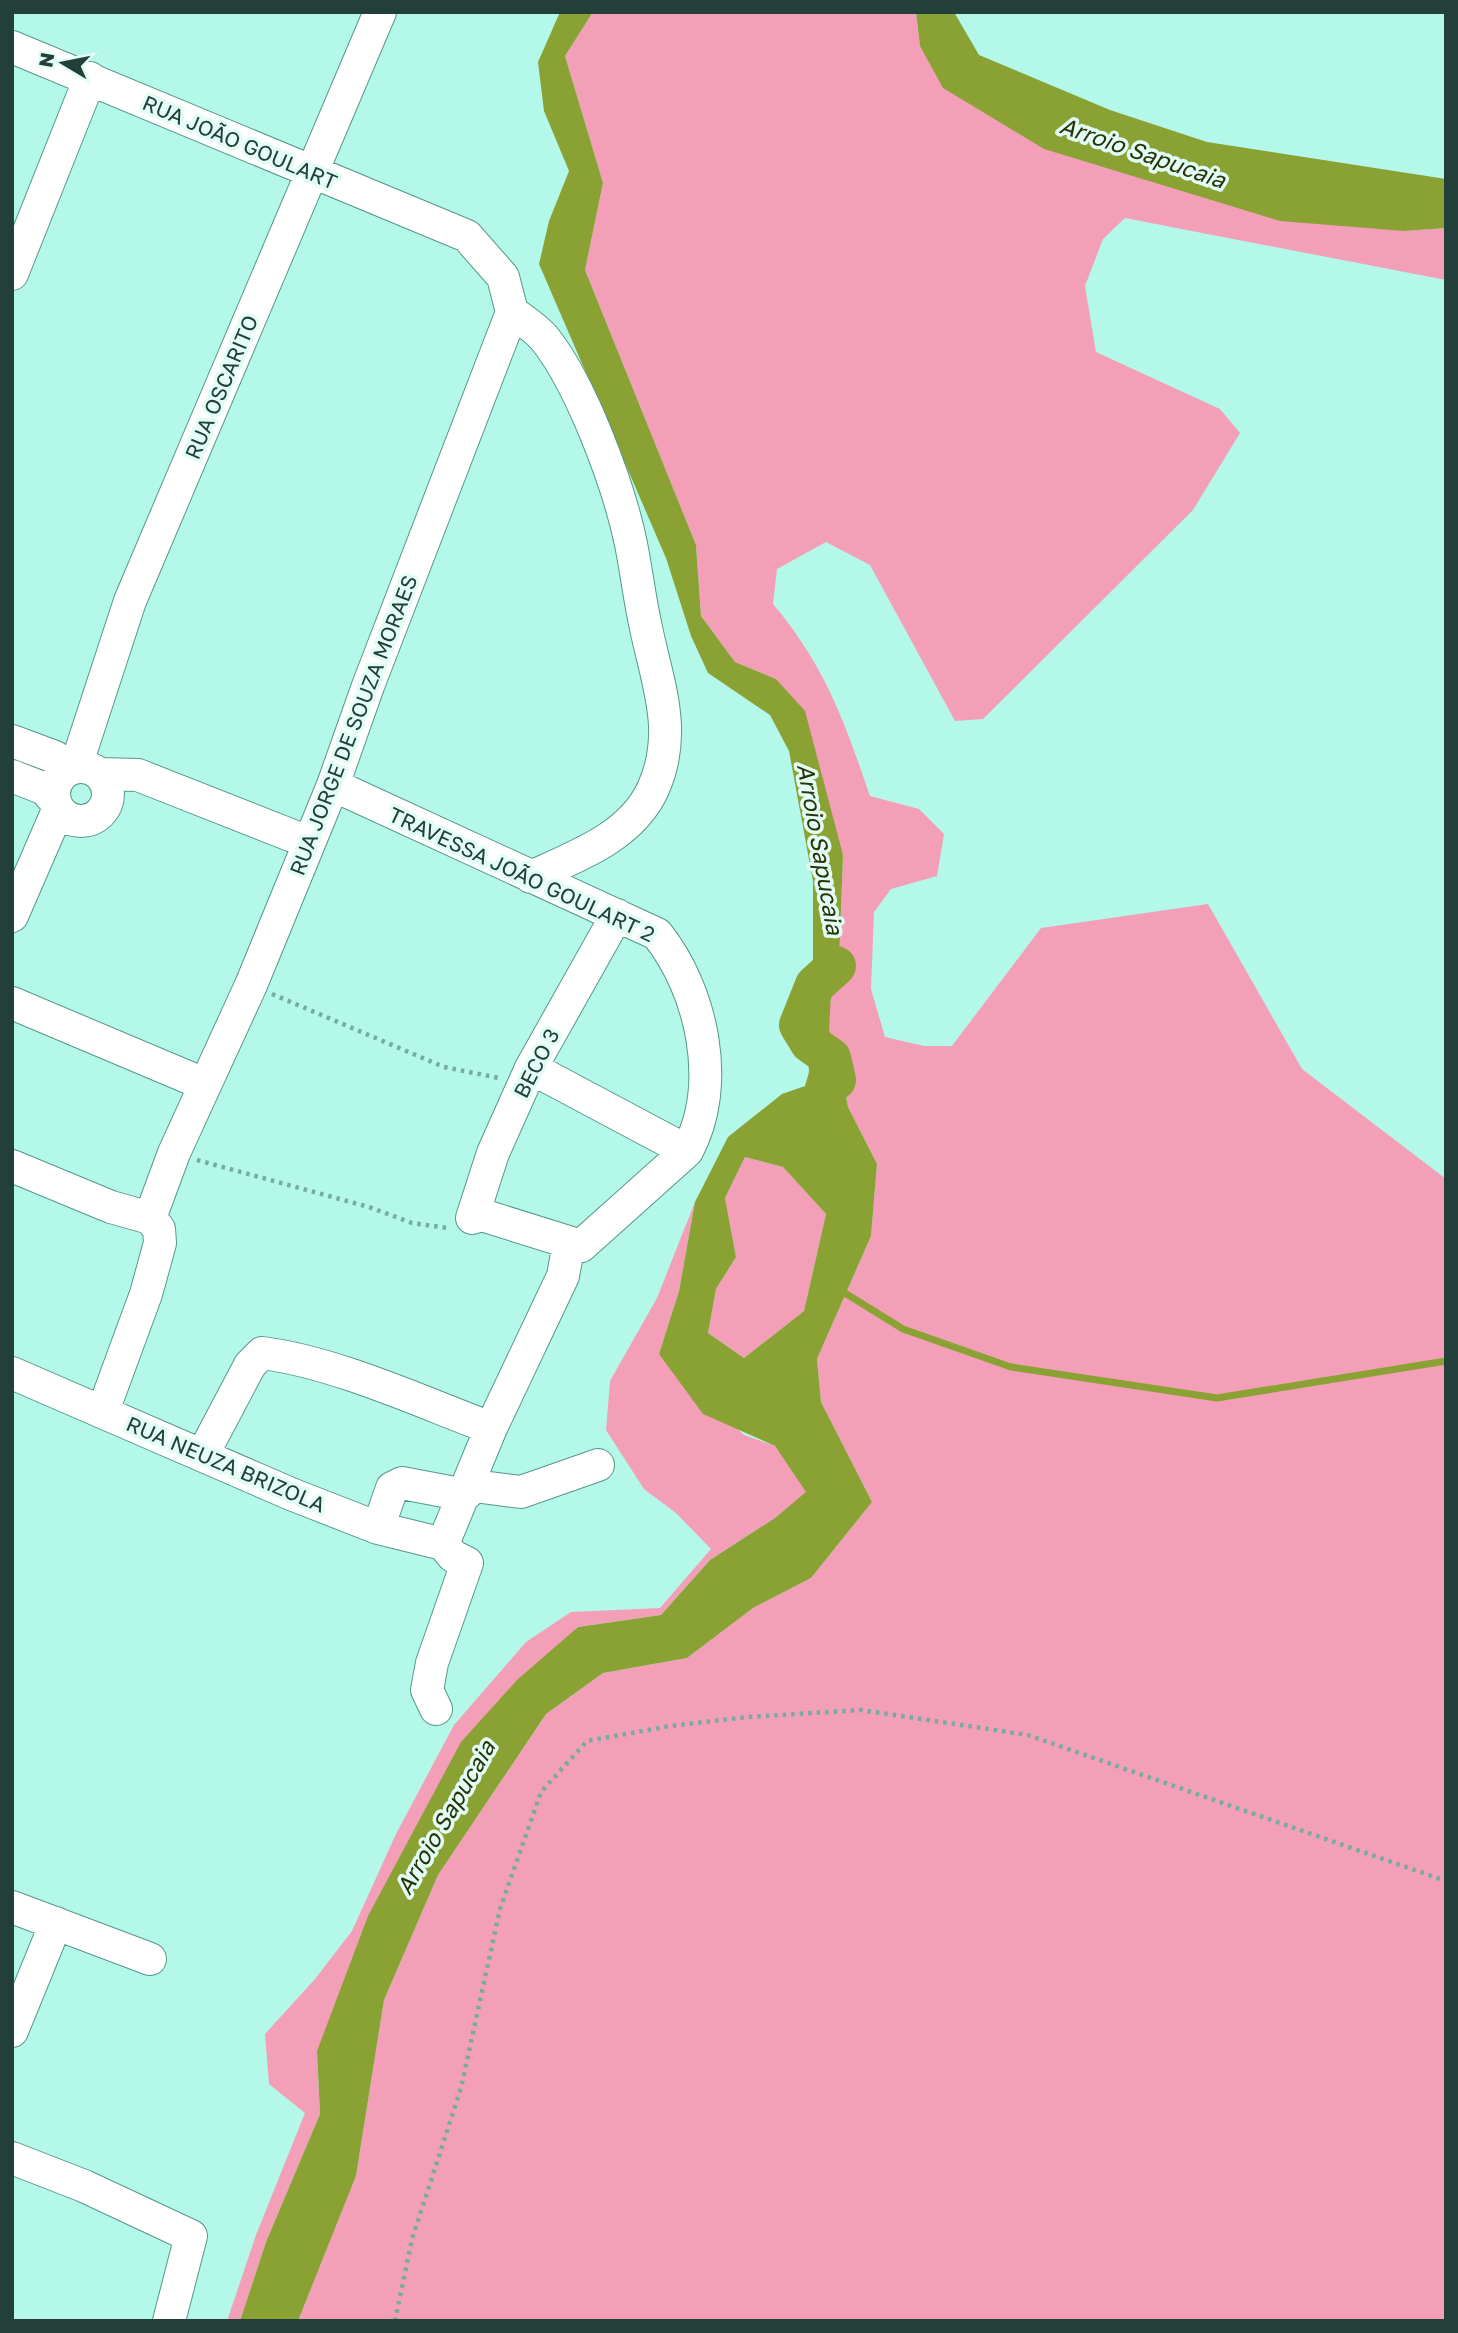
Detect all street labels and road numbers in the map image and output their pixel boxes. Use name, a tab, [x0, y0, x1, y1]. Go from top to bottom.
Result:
street label: RUA JOÃO GOULART	[139, 89, 341, 195]
street label: RUA OSCARITO	[179, 311, 263, 463]
street label: RUA JORGE DE SOUZA MORAES	[284, 571, 422, 879]
street label: TRAVESSA JOÃO GOULART 2	[385, 801, 659, 947]
street label: BECO 3	[508, 1024, 564, 1102]
street label: RUA NEUZA BRIZOLA	[123, 1410, 329, 1518]

